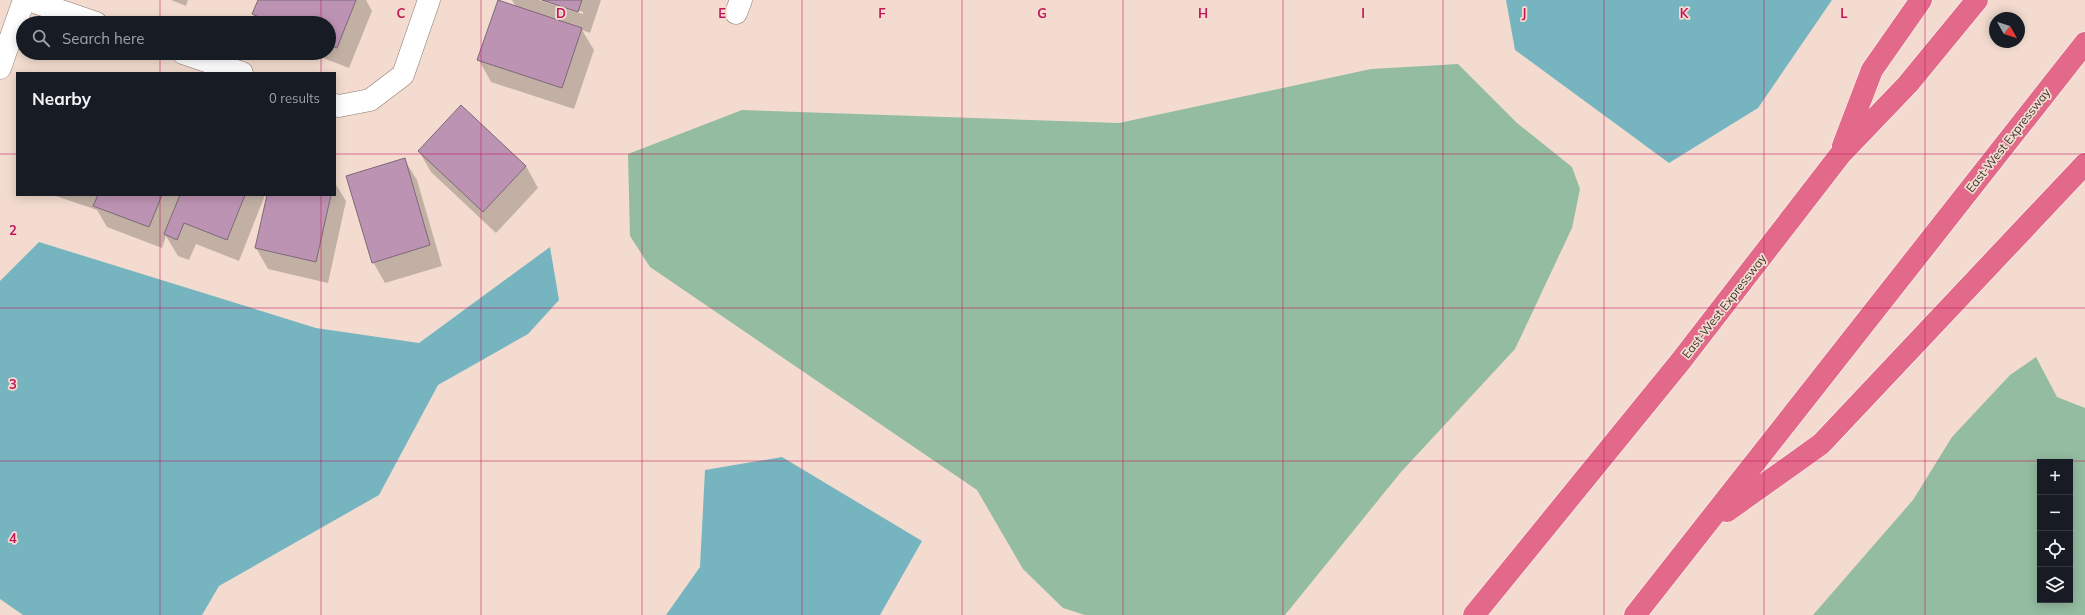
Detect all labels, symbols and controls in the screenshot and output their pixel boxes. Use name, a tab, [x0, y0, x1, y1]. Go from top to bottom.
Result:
text: C	[397, 5, 406, 21]
text: D	[556, 5, 566, 21]
text: E	[718, 5, 726, 21]
text: F	[878, 5, 886, 21]
text: G	[1037, 5, 1047, 21]
text: H	[1198, 5, 1208, 21]
text: I	[1361, 5, 1365, 21]
text: J	[1522, 5, 1526, 21]
text: K	[1680, 5, 1690, 21]
text: L	[1840, 5, 1848, 21]
north arrow	[1989, 12, 2025, 48]
search box	[16, 16, 336, 60]
icon: search	[30, 27, 52, 49]
text: Search here	[62, 29, 144, 48]
street label: East-West Expressway	[1963, 84, 2054, 195]
text: Nearby	[32, 88, 91, 109]
text: 0 results	[269, 90, 320, 106]
text: 2	[9, 222, 17, 238]
street label: East-West Expressway	[1679, 250, 1770, 361]
text: 3	[9, 376, 17, 392]
map controls	[2037, 459, 2073, 603]
button: +	[2037, 459, 2073, 495]
button: −	[2037, 495, 2073, 531]
text: 4	[9, 530, 17, 546]
button: locate	[2037, 531, 2073, 567]
button: layers	[2037, 567, 2073, 603]

